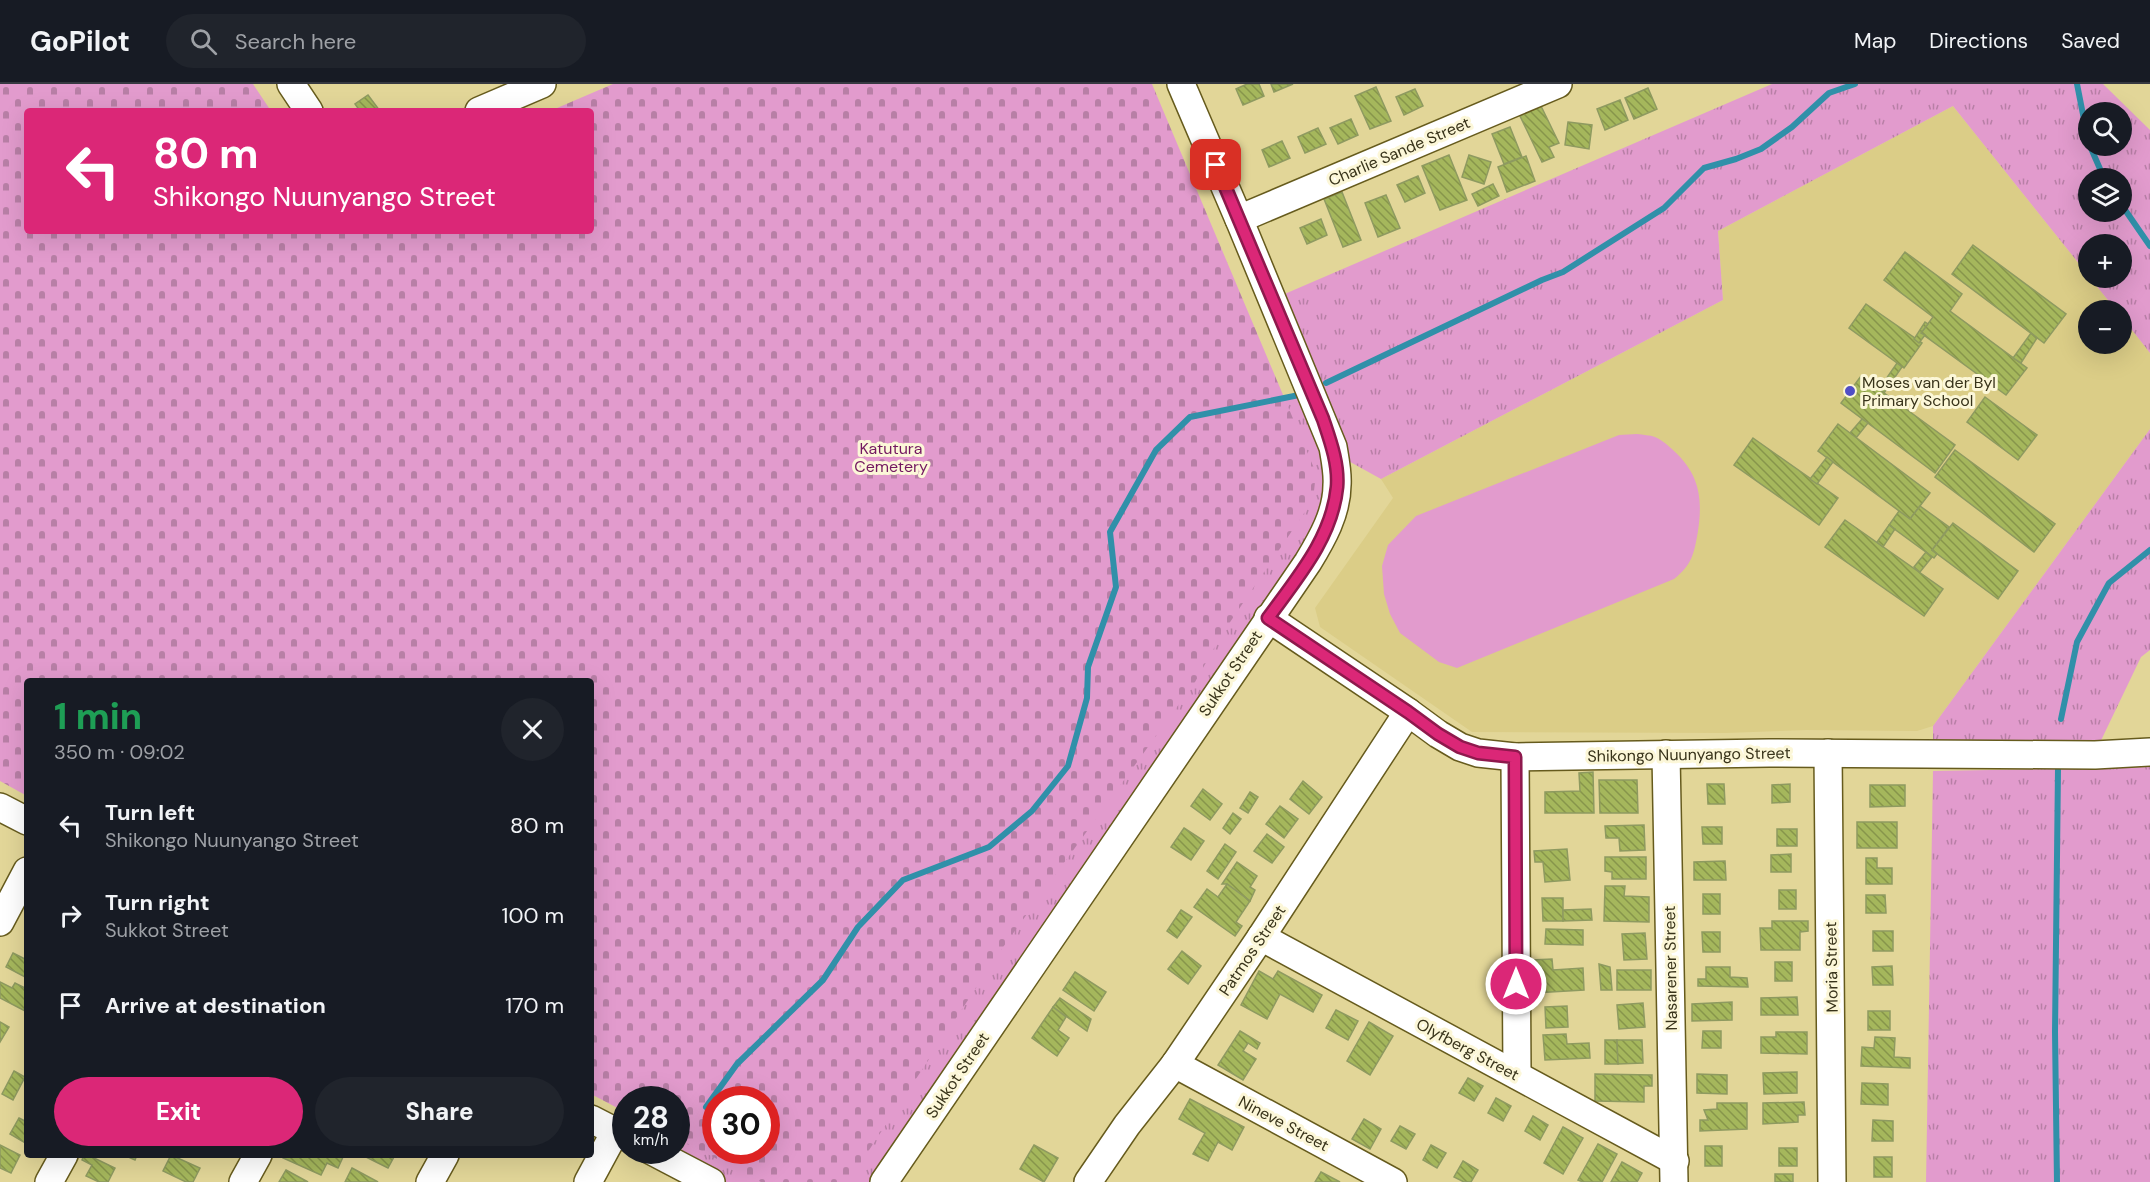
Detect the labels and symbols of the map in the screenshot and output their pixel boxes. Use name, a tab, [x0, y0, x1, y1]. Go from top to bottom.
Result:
street label: Charlie Sande Street	[1325, 112, 1473, 191]
pin	[1190, 139, 1241, 190]
place label: Moses van der Byl Primary School	[1862, 372, 1996, 411]
marker: Moses van der Byl Primary School	[1843, 384, 1857, 398]
park label: Katutura Cemetery	[854, 438, 928, 477]
street label: Sukkot Street	[1194, 626, 1267, 720]
street label: Shikongo Nuunyango Street	[1587, 742, 1791, 767]
street label: Patmos Street	[1214, 901, 1290, 1000]
street label: Nasarener Street	[1659, 905, 1682, 1031]
street label: Moria Street	[1820, 921, 1843, 1013]
position arrow	[1484, 952, 1548, 1016]
street label: Olyfberg Street	[1413, 1013, 1523, 1085]
street label: Sukkot Street	[921, 1028, 994, 1122]
speed limit sign: 30	[702, 1086, 780, 1164]
street label: Nineve Street	[1235, 1091, 1333, 1156]

